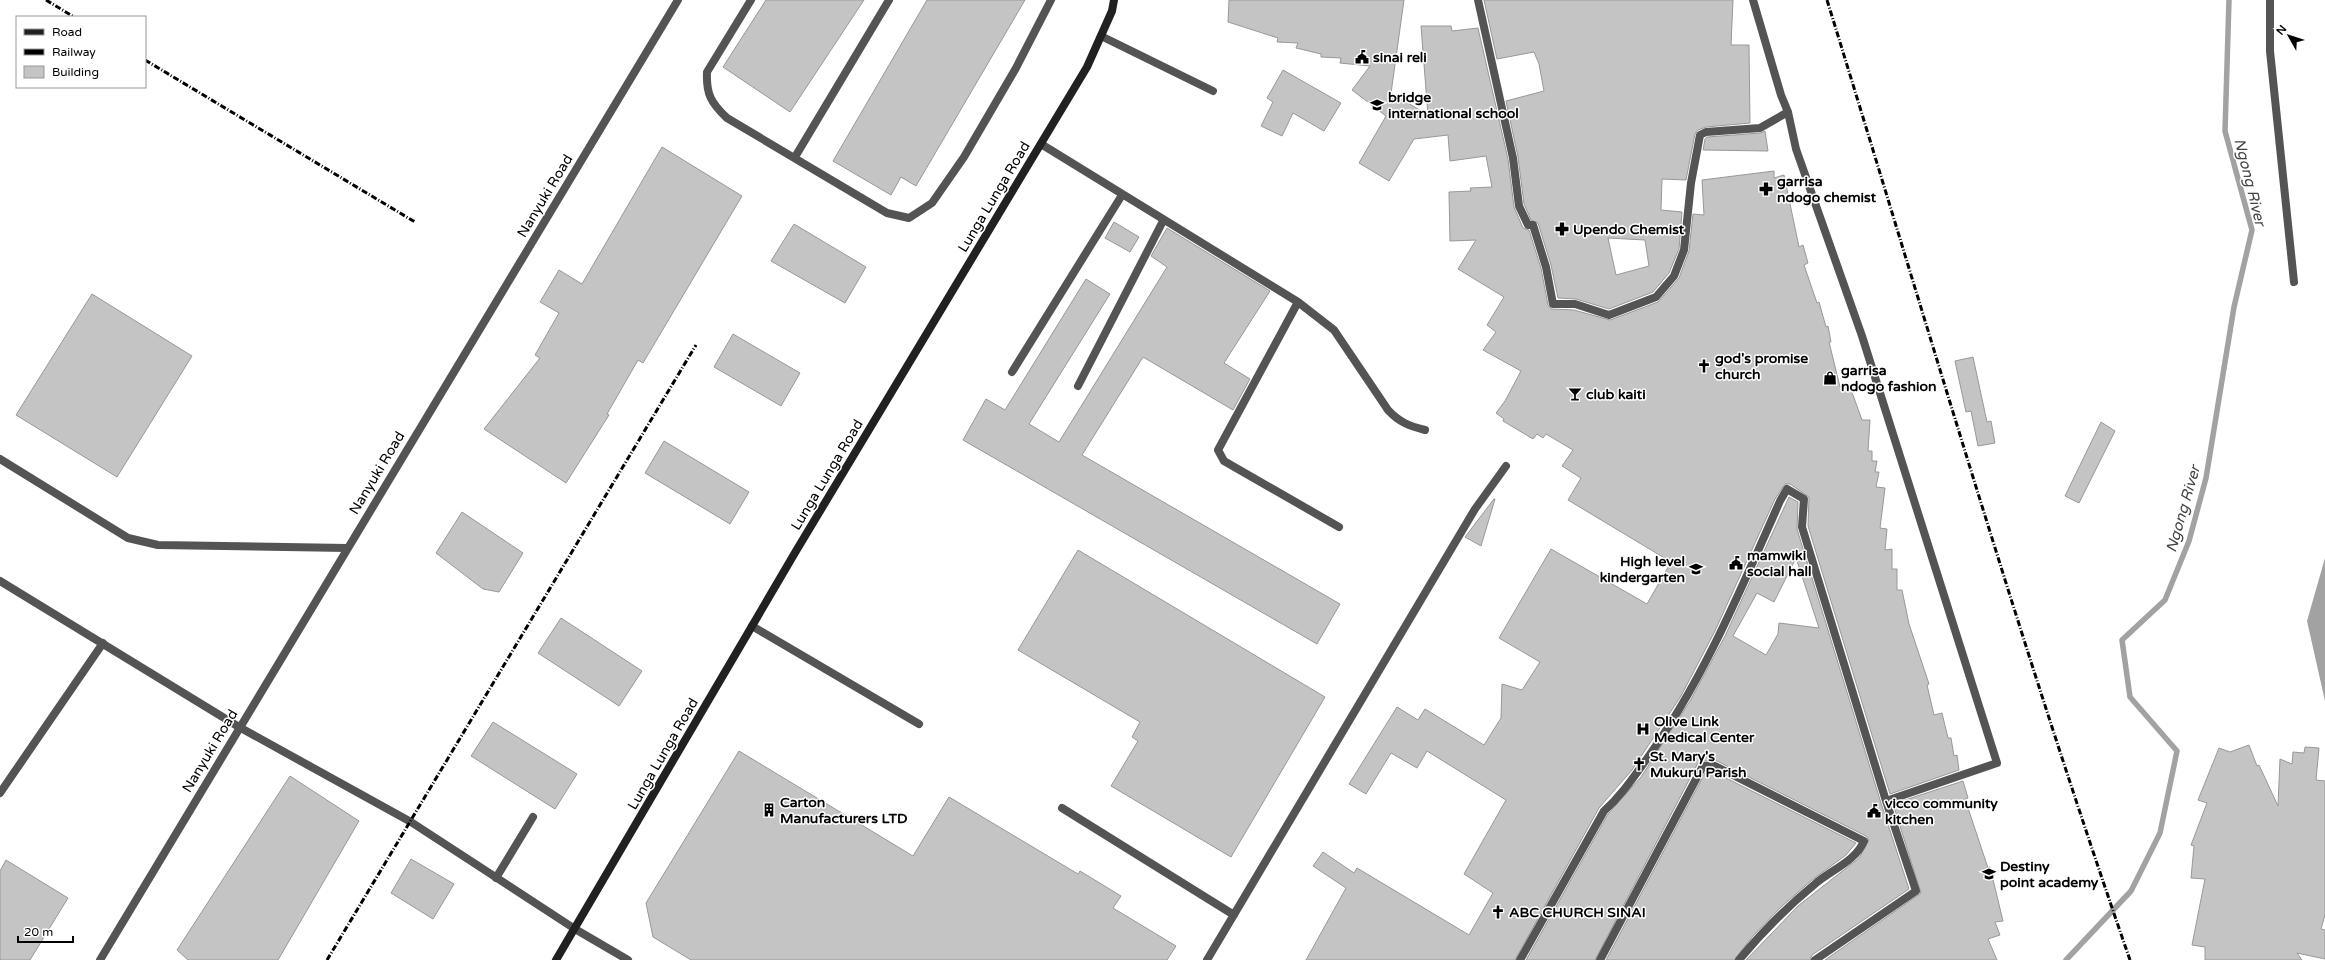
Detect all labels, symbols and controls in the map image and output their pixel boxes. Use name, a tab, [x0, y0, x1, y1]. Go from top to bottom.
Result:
legend	[16, 16, 146, 88]
north arrow	[2269, 16, 2309, 56]
text: N	[2274, 22, 2289, 38]
text: Road	[52, 25, 82, 39]
text: Railway	[52, 45, 96, 59]
public building icon: sinai reli	[1354, 49, 1370, 65]
place label: sinai reli	[1373, 49, 1427, 66]
text: Building	[52, 65, 99, 79]
place label: bridge international school	[1388, 89, 1519, 122]
school or university icon: bridge international school	[1369, 97, 1385, 113]
water label: Ngong River	[2230, 136, 2270, 230]
street label: Lunga Lunga Road	[954, 139, 1034, 255]
street label: Nanyuki Road	[514, 152, 576, 240]
place label: garrisa ndogo chemist	[1777, 173, 1877, 206]
pharmacy icon: garrisa ndogo chemist	[1758, 181, 1774, 197]
pharmacy icon: Upendo Chemist	[1554, 221, 1570, 237]
place label: Upendo Chemist	[1573, 221, 1685, 238]
place label: god's promise church	[1715, 350, 1808, 383]
church icon: god's promise church	[1696, 358, 1712, 374]
place label: garrisa ndogo fashion	[1841, 362, 1937, 395]
shop icon: garrisa ndogo fashion	[1822, 370, 1838, 386]
bar icon: club kaiti	[1567, 386, 1583, 402]
place label: club kaiti	[1586, 386, 1646, 403]
street label: Lunga Lunga Road	[787, 417, 867, 533]
street label: Nanyuki Road	[346, 429, 408, 517]
water label: Ngong River	[2162, 461, 2205, 554]
place label: mamwiki social hall	[1747, 547, 1812, 580]
place label: High level kindergarten	[1600, 553, 1685, 586]
public building icon: mamwiki social hall	[1728, 555, 1744, 571]
school or university icon: High level kindergarten	[1688, 561, 1704, 577]
street label: Lunga Lunga Road	[624, 695, 702, 813]
street label: Nanyuki Road	[179, 707, 241, 795]
place label: Olive Link Medical Center	[1654, 713, 1755, 746]
hospital icon: Olive Link Medical Center	[1635, 721, 1651, 737]
place label: St. Mary's Mukuru Parish	[1650, 748, 1747, 781]
church icon: St. Mary's Mukuru Parish	[1631, 756, 1647, 772]
place label: Carton Manufacturers LTD	[780, 794, 908, 827]
place label: vicco community kitchen	[1885, 795, 1998, 828]
building icon: Carton Manufacturers LTD	[761, 802, 777, 818]
public building icon: vicco community kitchen	[1866, 803, 1882, 819]
place label: Destiny point academy	[2000, 858, 2099, 891]
school or university icon: Destiny point academy	[1981, 866, 1997, 882]
church icon: ABC CHURCH SINAI	[1490, 904, 1506, 920]
place label: ABC CHURCH SINAI	[1509, 904, 1646, 921]
scale bar	[18, 918, 73, 944]
text: 20 m	[24, 925, 53, 939]

